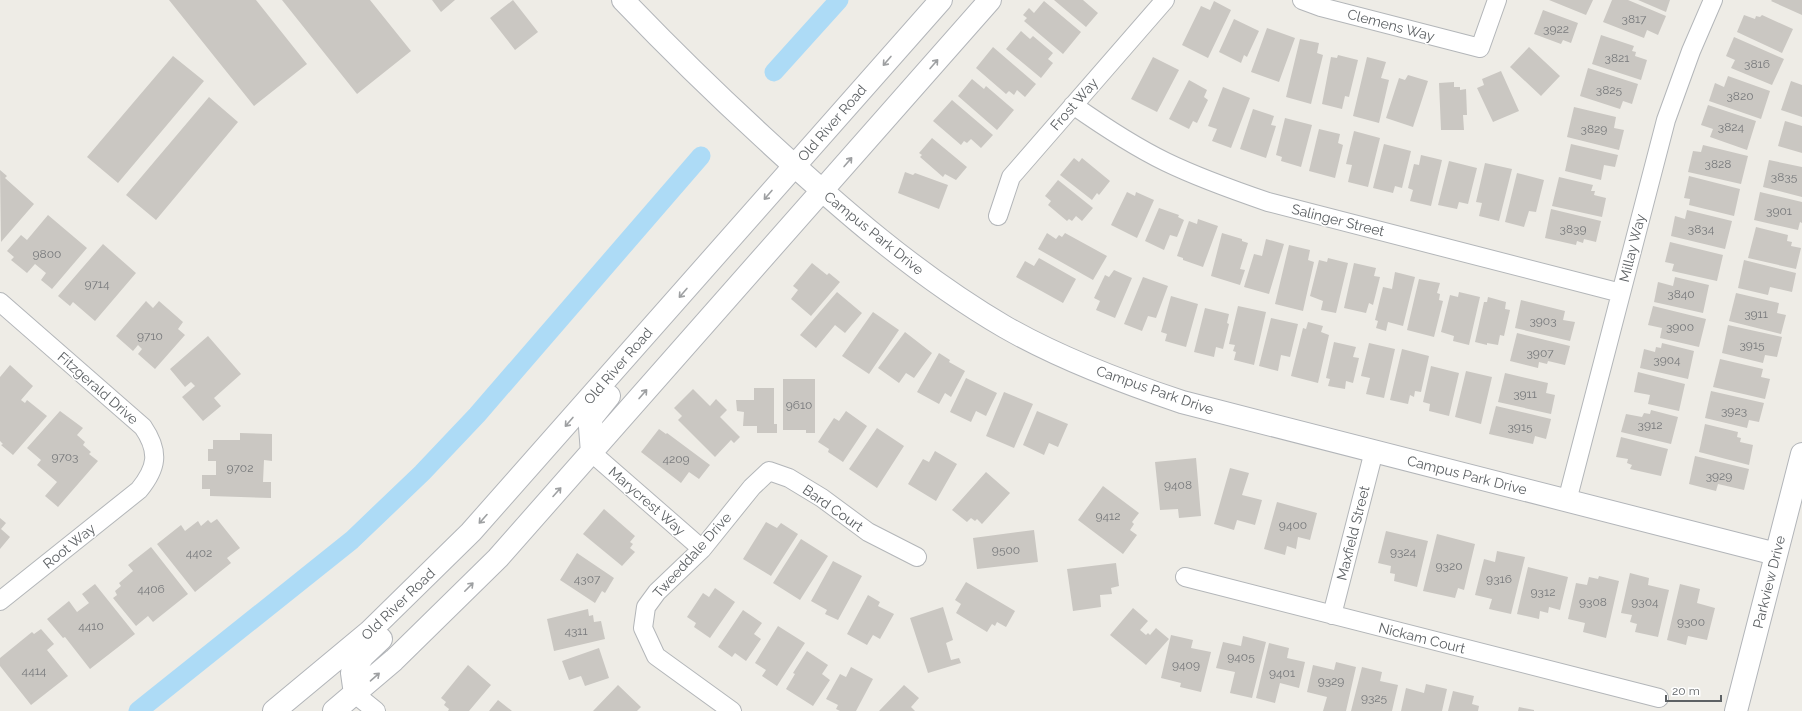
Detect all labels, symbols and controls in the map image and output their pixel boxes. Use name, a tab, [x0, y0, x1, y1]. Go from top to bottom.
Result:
street label: Clemens Way	[1346, 6, 1437, 44]
house number: 3817	[1621, 12, 1647, 26]
house number: 3922	[1543, 22, 1569, 36]
house number: 3821	[1605, 51, 1629, 65]
one-way arrow	[882, 56, 892, 66]
house number: 3816	[1744, 57, 1770, 71]
one-way arrow	[929, 59, 938, 69]
street label: Frost Way	[1047, 74, 1101, 133]
street label: Old River Road	[795, 82, 869, 164]
house number: 3825	[1596, 83, 1623, 97]
house number: 3820	[1726, 89, 1754, 103]
house number: 3824	[1718, 120, 1745, 134]
house number: 3829	[1581, 122, 1607, 136]
one-way arrow	[843, 157, 852, 167]
house number: 3828	[1705, 157, 1731, 171]
house number: 3835	[1771, 170, 1798, 184]
street label: Campus Park Drive	[821, 188, 927, 278]
one-way arrow	[764, 190, 773, 201]
street label: Salinger Street	[1290, 201, 1386, 239]
house number: 3901	[1766, 204, 1792, 218]
street label: Millay Way	[1616, 212, 1648, 284]
house number: 3839	[1560, 222, 1586, 236]
house number: 3834	[1688, 222, 1715, 236]
house number: 9800	[33, 247, 61, 261]
house number: 9714	[84, 277, 110, 291]
house number: 3840	[1667, 287, 1695, 301]
one-way arrow	[678, 288, 687, 298]
house number: 3911	[1744, 307, 1768, 321]
house number: 3903	[1529, 314, 1557, 328]
house number: 3900	[1666, 320, 1694, 334]
street label: Old River Road	[581, 325, 655, 407]
house number: 9710	[137, 329, 163, 343]
house number: 3915	[1739, 338, 1765, 352]
house number: 3907	[1526, 346, 1554, 360]
street label: Fitzgerald Drive	[54, 349, 142, 427]
house number: 3904	[1653, 353, 1681, 367]
street label: Campus Park Drive	[1094, 362, 1216, 418]
house number: 3911	[1513, 387, 1537, 401]
one-way arrow	[638, 389, 647, 400]
house number: 9610	[786, 398, 812, 412]
house number: 3923	[1721, 404, 1747, 418]
one-way arrow	[564, 417, 573, 427]
house number: 3912	[1638, 418, 1662, 432]
house number: 3915	[1507, 420, 1533, 434]
house number: 9703	[51, 450, 79, 464]
house number: 4209	[662, 452, 690, 466]
street label: Campus Park Drive	[1405, 452, 1529, 498]
house number: 9702	[227, 461, 253, 475]
street label: Marycrest Way	[605, 463, 689, 539]
house number: 3929	[1706, 469, 1732, 483]
house number: 9408	[1164, 478, 1192, 492]
street label: Bard Court	[800, 481, 866, 535]
street label: Maxfield Street	[1333, 484, 1373, 582]
one-way arrow	[552, 487, 561, 497]
street label: Tweeddale Drive	[650, 509, 734, 601]
house number: 9412	[1096, 509, 1120, 523]
one-way arrow	[478, 514, 487, 524]
house number: 9400	[1279, 518, 1307, 532]
street label: Root Way	[40, 520, 98, 572]
street label: Parkview Drive	[1750, 534, 1788, 630]
house number: 9500	[992, 543, 1020, 557]
house number: 9324	[1390, 545, 1417, 559]
house number: 4402	[186, 546, 212, 560]
house number: 9320	[1435, 559, 1463, 573]
street label: Old River Road	[358, 565, 438, 643]
house number: 4307	[574, 572, 601, 586]
house number: 9316	[1486, 572, 1512, 586]
house number: 4406	[137, 582, 165, 596]
one-way arrow	[464, 582, 474, 592]
house number: 9312	[1531, 585, 1555, 599]
house number: 9308	[1579, 595, 1607, 609]
house number: 9304	[1631, 595, 1659, 609]
house number: 9300	[1677, 615, 1705, 629]
house number: 4410	[78, 619, 104, 633]
street label: Nickam Court	[1377, 619, 1467, 657]
house number: 4311	[564, 624, 588, 638]
house number: 9405	[1227, 650, 1255, 664]
house number: 9409	[1172, 658, 1200, 672]
house number: 4414	[22, 664, 47, 678]
house number: 9401	[1269, 666, 1295, 680]
one-way arrow	[369, 673, 379, 682]
house number: 9329	[1318, 674, 1344, 688]
scale bar	[1666, 677, 1721, 703]
text: 20 m	[1672, 684, 1700, 698]
house number: 9325	[1361, 691, 1388, 705]

